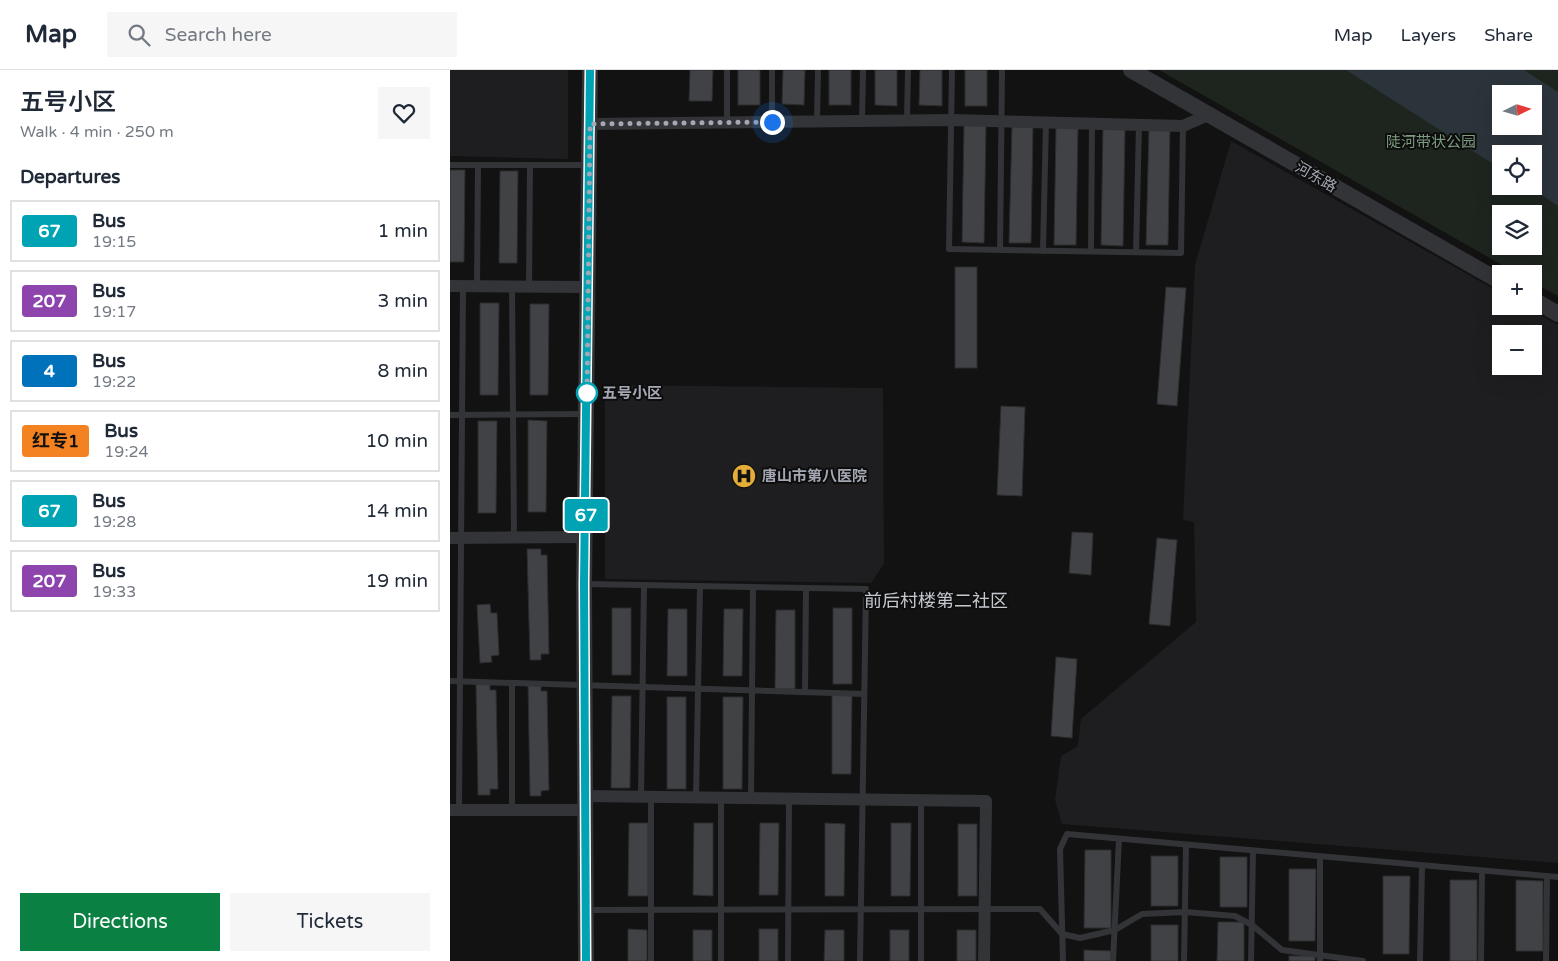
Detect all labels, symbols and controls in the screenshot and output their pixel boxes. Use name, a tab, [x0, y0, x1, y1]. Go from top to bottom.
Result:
search box	[107, 12, 457, 57]
text: Map	[25, 20, 77, 49]
icon: search	[125, 21, 153, 49]
text: Search here	[165, 24, 272, 46]
text: Map	[1334, 24, 1373, 46]
text: Layers	[1401, 24, 1456, 46]
text: Share	[1484, 24, 1533, 46]
north arrow	[1492, 85, 1542, 135]
map controls	[1492, 85, 1542, 375]
button: heart	[378, 87, 430, 139]
text: 五号小区	[20, 88, 116, 117]
your location	[760, 110, 785, 135]
text: Walk · 4 min · 250 m	[20, 122, 174, 142]
park label: 陡河带状公园	[1386, 133, 1476, 151]
button: locate	[1492, 145, 1542, 195]
street label: 河东路	[1292, 158, 1340, 196]
text: Departures	[20, 166, 120, 188]
button: layers	[1492, 205, 1542, 255]
text: Bus	[92, 210, 126, 232]
text: 67	[38, 220, 61, 242]
text: 1 min	[377, 220, 428, 242]
text: 19:15	[92, 232, 136, 252]
button: +	[1492, 265, 1542, 315]
text: Bus	[92, 280, 126, 302]
text: 207	[33, 290, 66, 312]
text: 3 min	[377, 290, 428, 312]
text: 19:17	[92, 302, 136, 322]
button: −	[1492, 325, 1542, 375]
text: Bus	[92, 350, 126, 372]
text: 4	[44, 360, 55, 382]
text: 8 min	[377, 360, 428, 382]
text: 19:22	[92, 372, 136, 392]
marker: 五号小区	[576, 382, 598, 404]
place label: 五号小区	[602, 384, 662, 402]
text: Bus	[104, 420, 138, 442]
text: 红专1	[32, 430, 79, 452]
text: 10 min	[365, 430, 428, 452]
text: 19:24	[104, 442, 149, 462]
hospital icon: 唐山市第八医院	[731, 463, 757, 489]
place label: 唐山市第八医院	[762, 467, 867, 485]
text: Bus	[92, 490, 126, 512]
line badge: 67	[564, 499, 608, 531]
text: 67	[38, 500, 61, 522]
text: 14 min	[365, 500, 428, 522]
text: 67	[575, 504, 597, 526]
text: 19:28	[92, 512, 136, 532]
text: Bus	[92, 560, 126, 582]
text: 207	[33, 570, 66, 592]
text: 19 min	[365, 570, 428, 592]
text: 19:33	[92, 582, 136, 602]
district label: 前后村楼第二社区	[864, 590, 1008, 612]
button: Directions	[20, 893, 220, 951]
button: Tickets	[230, 893, 430, 951]

